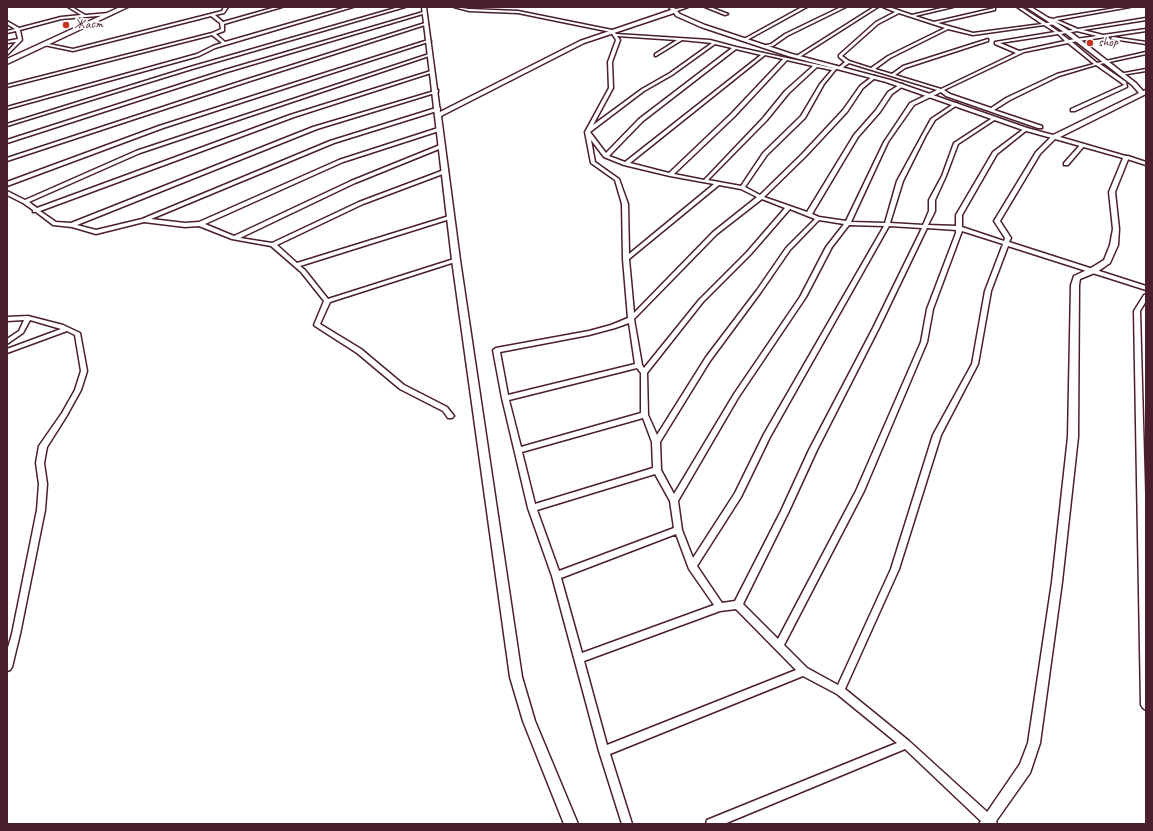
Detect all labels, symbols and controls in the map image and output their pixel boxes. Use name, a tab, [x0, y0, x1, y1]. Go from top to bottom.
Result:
place label: Жаст	[74, 17, 103, 33]
marker: Жаст	[61, 20, 71, 30]
place label: shop	[1098, 35, 1118, 51]
marker: shop	[1085, 38, 1095, 48]

